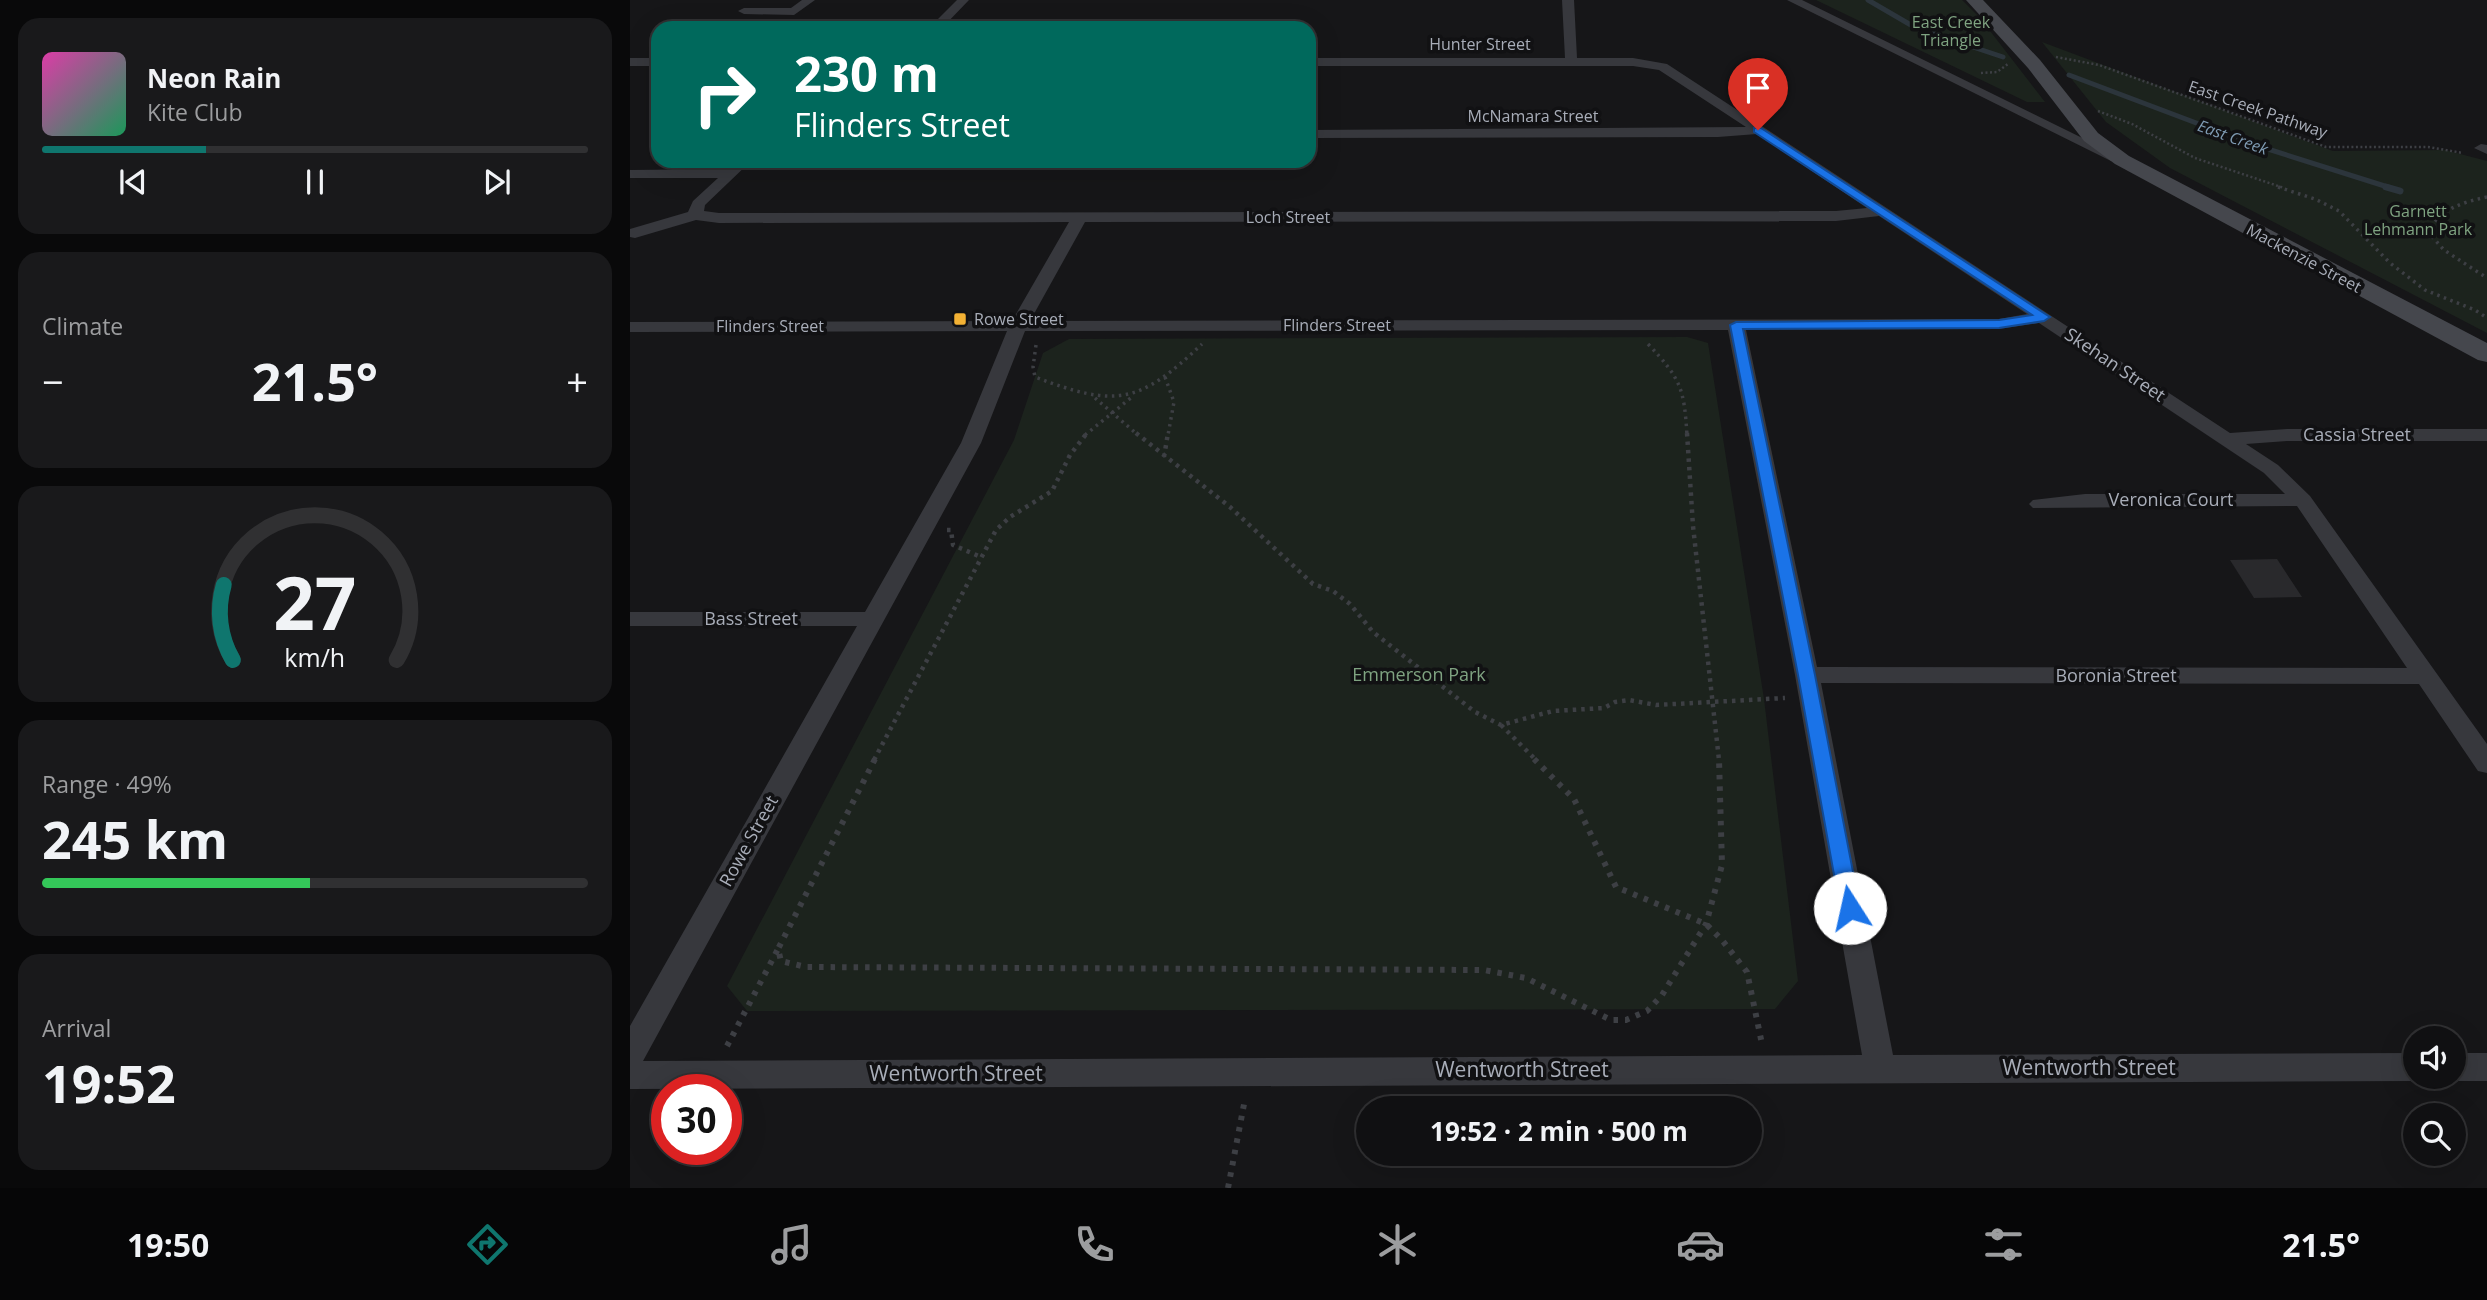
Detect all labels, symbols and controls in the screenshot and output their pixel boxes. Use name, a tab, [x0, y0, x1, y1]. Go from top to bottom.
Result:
park label: East Creek Triangle	[1912, 11, 1991, 51]
street label: Hunter Street	[1429, 33, 1531, 55]
text: 230 m	[794, 40, 939, 106]
icon: right	[679, 49, 770, 140]
pin	[1728, 58, 1788, 130]
text: Neon Rain	[147, 60, 281, 96]
icon: arrive	[1739, 69, 1777, 107]
street label: East Creek Pathway	[2186, 76, 2330, 142]
text: Kite Club	[147, 96, 242, 128]
text: Flinders Street	[794, 103, 1010, 146]
street label: McNamara Street	[1468, 105, 1599, 127]
water label: East Creek	[2195, 115, 2271, 159]
icon: previous	[114, 163, 152, 201]
icon: pause	[296, 163, 334, 201]
icon: next	[478, 163, 516, 201]
park label: Garnett Lehmann Park	[2364, 200, 2473, 240]
street label: Loch Street	[1246, 206, 1330, 228]
street label: Mackenzie Street	[2243, 218, 2366, 298]
place label: Rowe Street	[974, 308, 1064, 330]
text: Climate	[42, 310, 123, 342]
marker: Rowe Street	[952, 311, 968, 327]
street label: Flinders Street	[1283, 314, 1391, 336]
street label: Flinders Street	[716, 315, 824, 337]
street label: Skehan Street	[2061, 322, 2171, 407]
text: 21.5°	[252, 345, 378, 416]
text: −	[42, 355, 64, 407]
text: +	[566, 355, 588, 407]
street label: Cassia Street	[2303, 422, 2411, 446]
street label: Veronica Court	[2109, 487, 2233, 511]
text: 27	[273, 552, 357, 651]
street label: Bass Street	[704, 606, 798, 630]
text: km/h	[285, 640, 345, 674]
park label: Emmerson Park	[1352, 662, 1486, 686]
street label: Boronia Street	[2055, 663, 2177, 687]
text: Range · 49%	[42, 768, 172, 800]
street label: Rowe Street	[713, 791, 783, 890]
text: 245 km	[42, 803, 228, 874]
position arrow	[1813, 871, 1887, 945]
text: Arrival	[42, 1012, 111, 1044]
map controls	[2403, 1026, 2466, 1166]
button: sound	[2403, 1026, 2466, 1089]
text: 19:52	[42, 1047, 176, 1118]
street label: Wentworth Street	[2002, 1053, 2176, 1081]
street label: Wentworth Street	[1435, 1055, 1609, 1083]
street label: Wentworth Street	[869, 1059, 1043, 1087]
speed limit sign: 30	[651, 1074, 742, 1165]
button: search	[2403, 1103, 2466, 1166]
text: 19:52 · 2 min · 500 m	[1430, 1113, 1688, 1149]
icon: directions	[463, 1220, 512, 1269]
icon: music	[767, 1220, 816, 1269]
icon: phone	[1070, 1220, 1119, 1269]
icon: climate	[1373, 1220, 1422, 1269]
icon: car	[1676, 1220, 1725, 1269]
icon: filters	[1979, 1220, 2028, 1269]
text: 19:50	[127, 1223, 209, 1266]
text: 21.5°	[2282, 1223, 2360, 1266]

